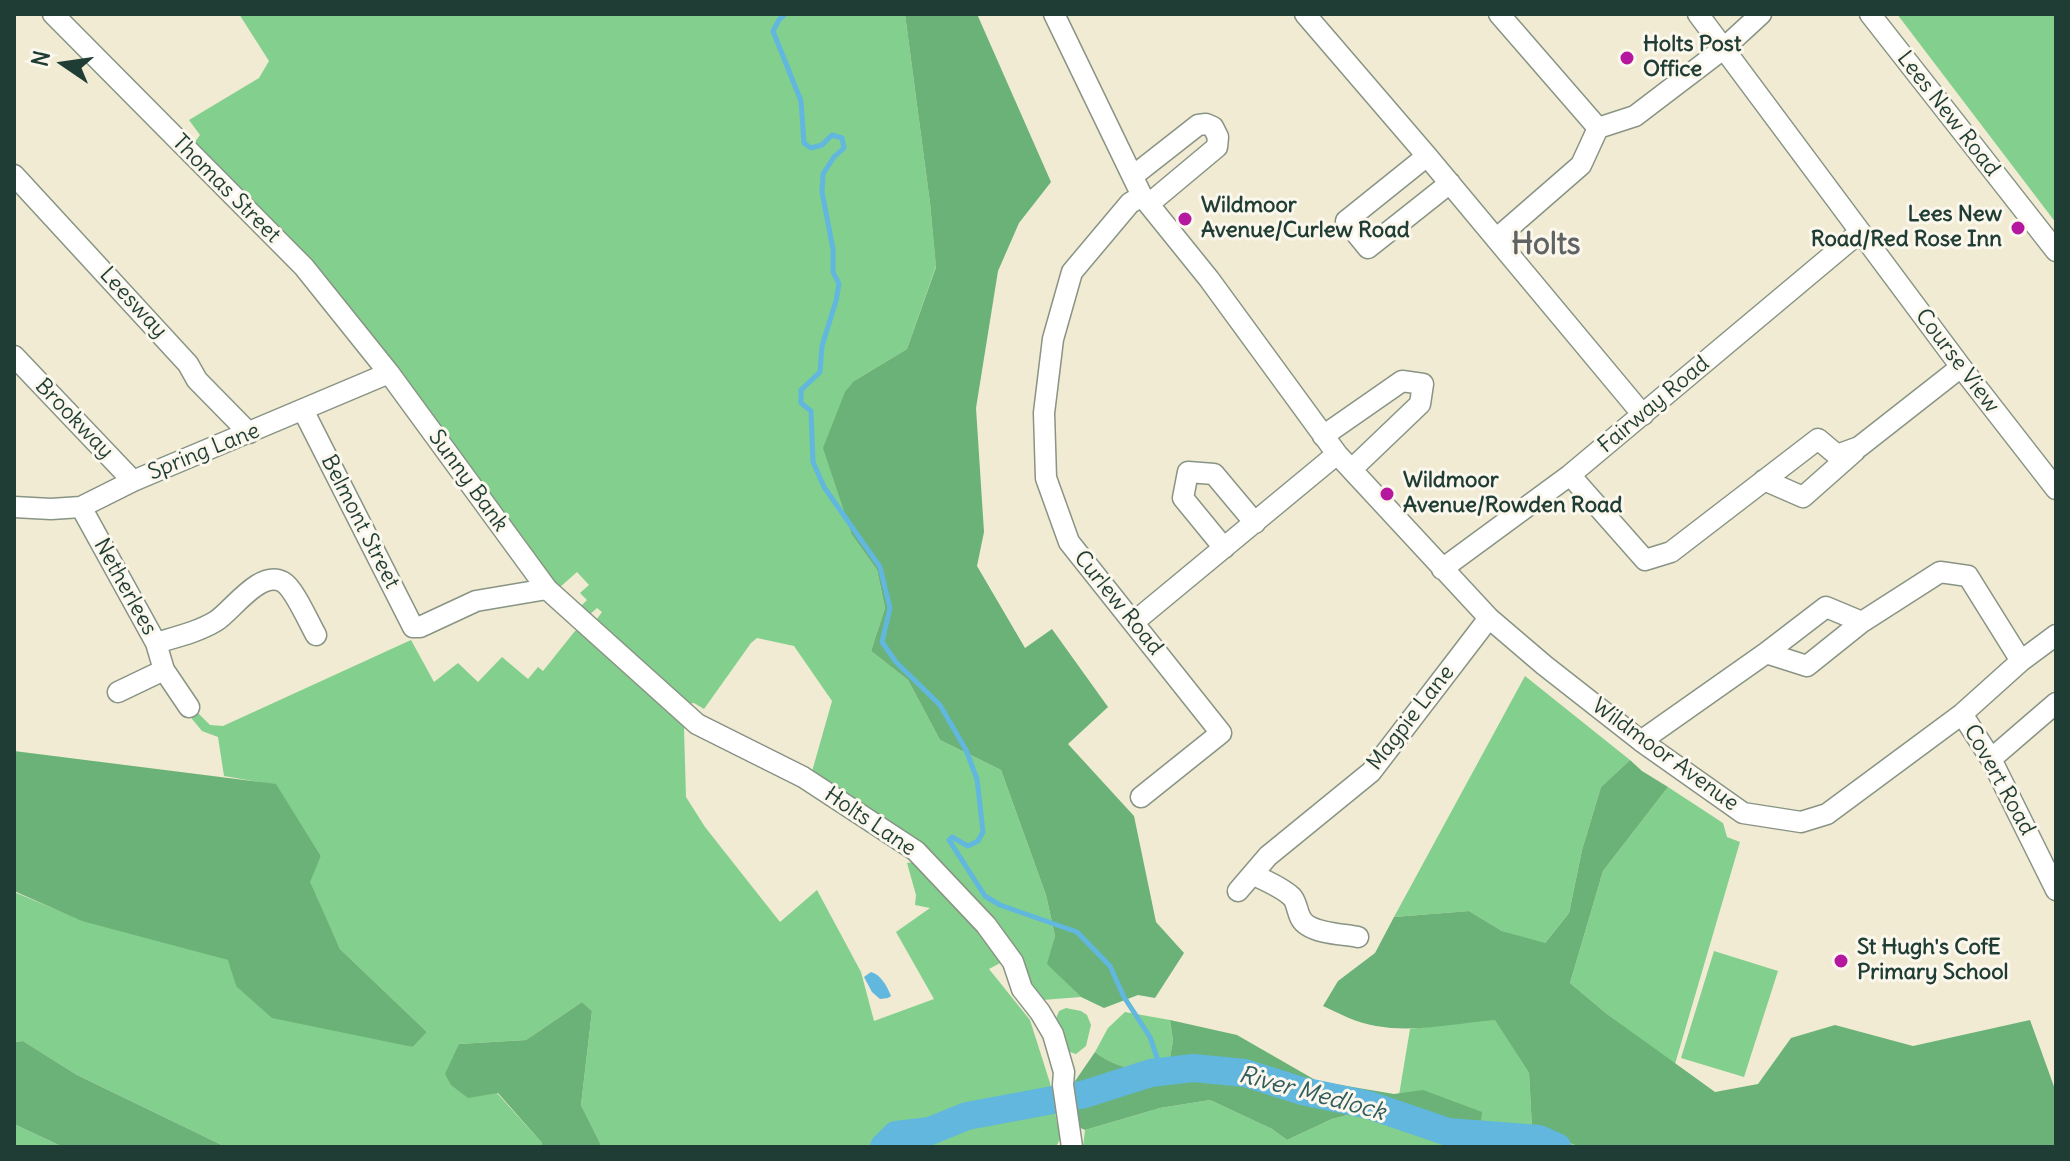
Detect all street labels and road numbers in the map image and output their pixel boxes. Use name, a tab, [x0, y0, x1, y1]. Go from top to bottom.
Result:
street label: Lees New Road	[1891, 46, 2005, 182]
street label: Thomas Street	[166, 129, 286, 249]
street label: Leesway	[94, 262, 172, 344]
street label: Course View	[1909, 304, 2005, 418]
street label: Fairway Road	[1593, 351, 1715, 459]
street label: Brookway	[29, 373, 119, 465]
street label: Spring Lane	[144, 418, 264, 486]
street label: Sunny Bank	[422, 425, 514, 537]
street label: Belmont Street	[315, 451, 405, 593]
street label: Netherlees	[88, 534, 162, 640]
street label: Curlew Road	[1068, 545, 1168, 661]
street label: Magpie Lane	[1362, 660, 1460, 776]
street label: Wildmoor Avenue	[1587, 693, 1743, 817]
street label: Covert Road	[1958, 720, 2040, 840]
street label: Holts Lane	[819, 782, 921, 862]

